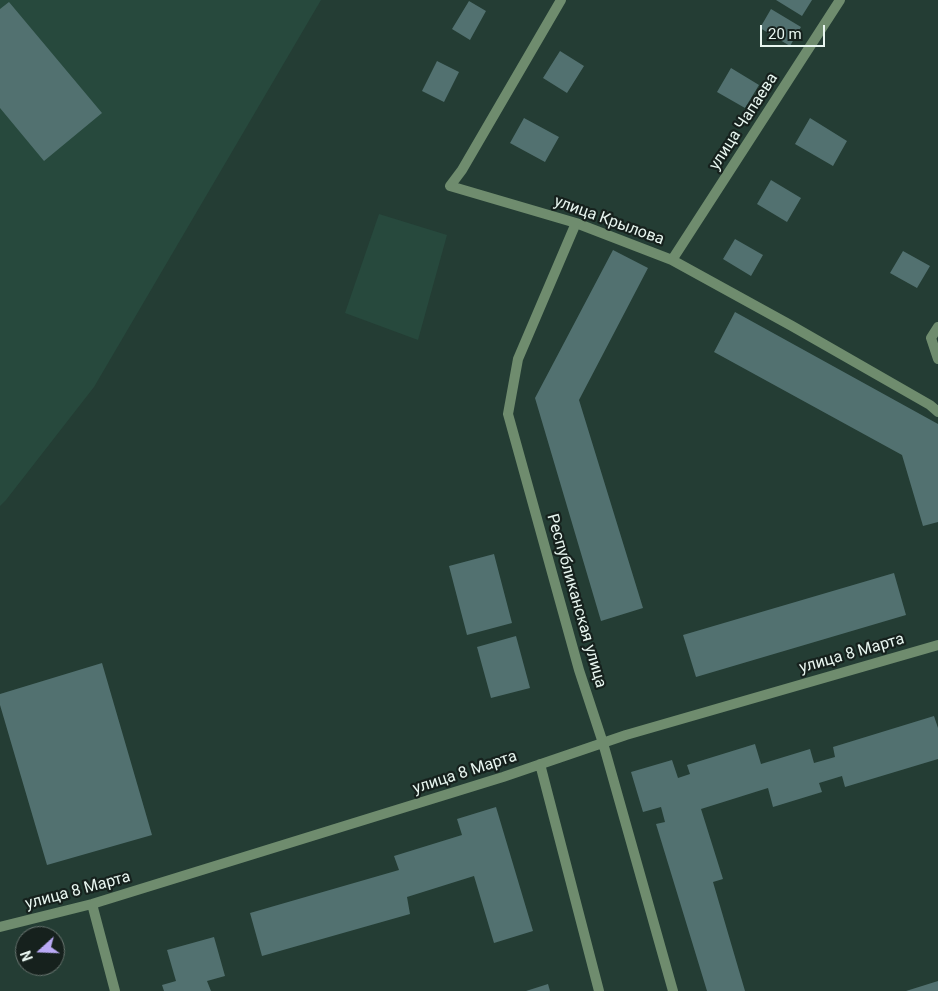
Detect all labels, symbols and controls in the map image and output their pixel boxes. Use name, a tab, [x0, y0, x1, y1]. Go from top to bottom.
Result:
scale bar	[763, 15, 828, 47]
text: 20 m	[768, 25, 802, 43]
street label: улица Чапаева	[705, 70, 783, 174]
street label: улица Крылова	[551, 192, 667, 250]
street label: Республиканская улица	[542, 512, 610, 690]
street label: улица 8 Марта	[797, 630, 907, 678]
street label: улица 8 Марта	[411, 747, 519, 799]
street label: улица 8 Марта	[23, 868, 133, 914]
north arrow	[15, 926, 65, 976]
text: N	[18, 948, 36, 963]

